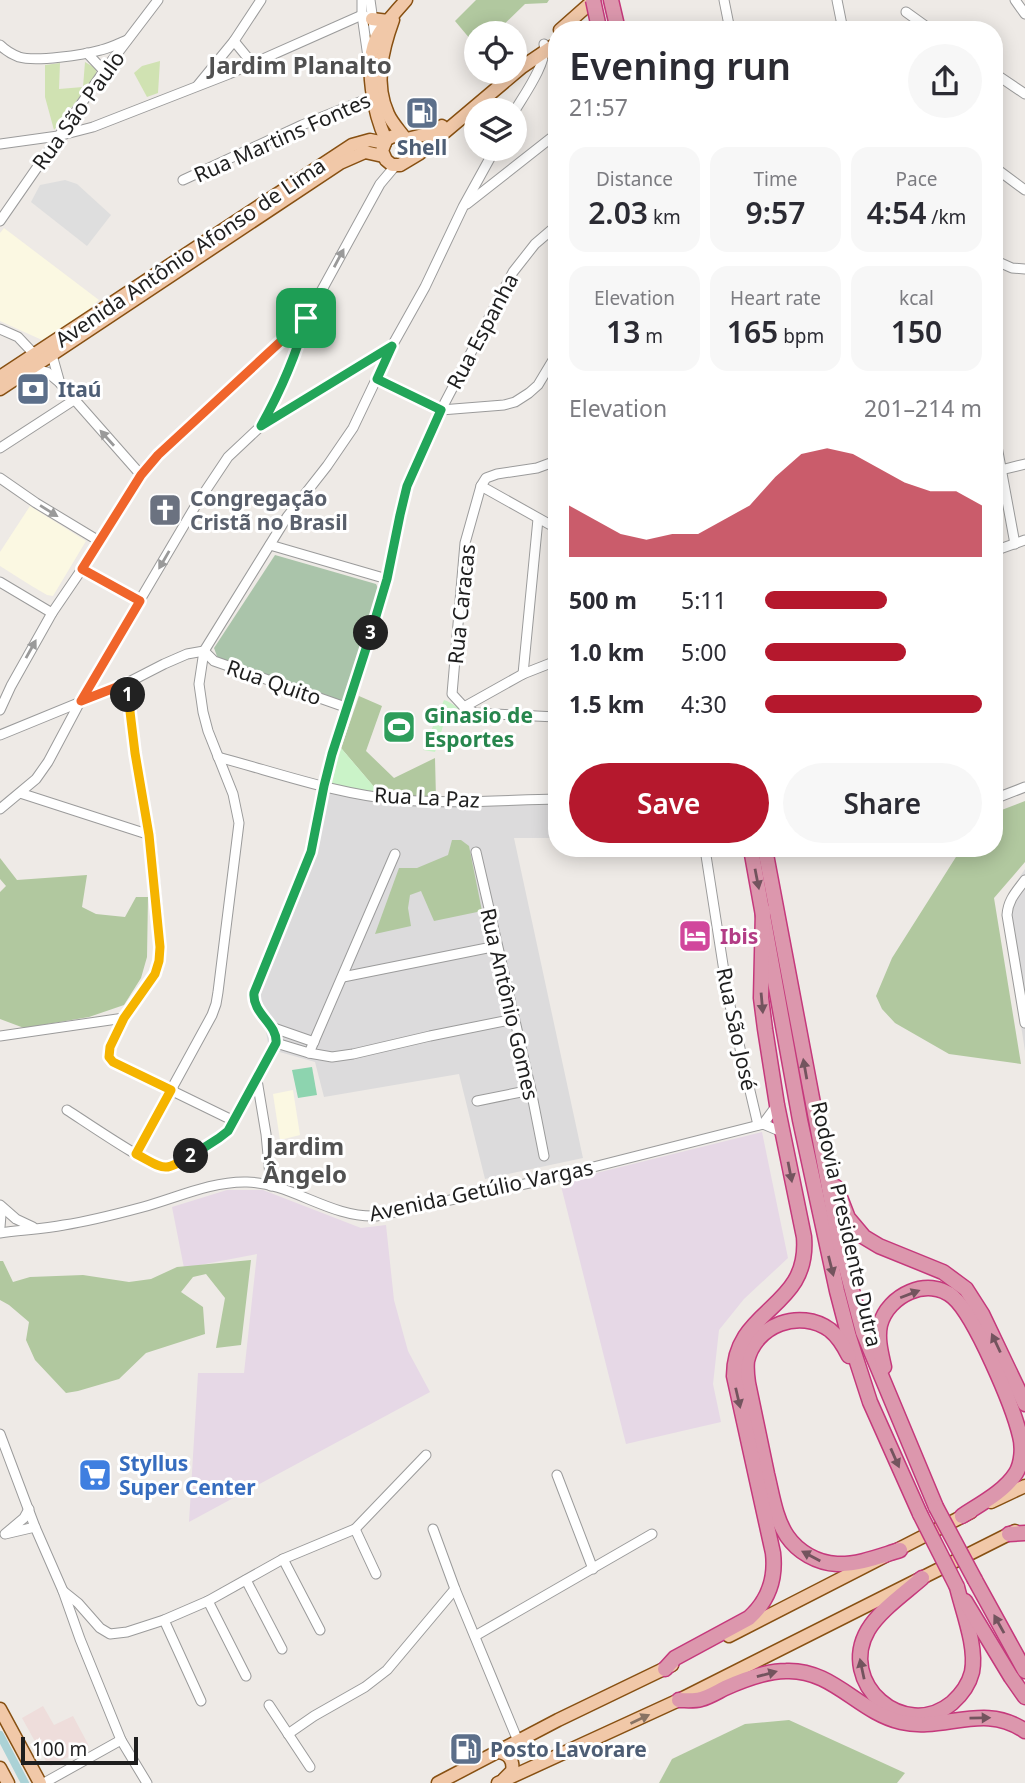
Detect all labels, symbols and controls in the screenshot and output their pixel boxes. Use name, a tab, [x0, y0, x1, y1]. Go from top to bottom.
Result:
map controls	[464, 21, 527, 161]
button: locate	[464, 21, 527, 84]
text: Evening run	[569, 39, 791, 91]
button: share	[908, 44, 982, 118]
street label: Rua São Paulo	[25, 45, 131, 175]
district label: Jardim Planalto	[206, 48, 392, 81]
street label: Rua Martins Fontes	[189, 86, 375, 188]
text: 21:57	[569, 91, 628, 123]
fuel station icon: Shell	[403, 94, 441, 132]
button: layers	[464, 98, 527, 161]
place label: Shell	[397, 133, 447, 161]
street label: Avenida Antônio Afonso de Lima	[49, 151, 331, 353]
text: Distance	[596, 166, 673, 192]
text: Time	[754, 166, 797, 192]
text: Pace	[896, 166, 938, 192]
text: 2.03	[588, 192, 648, 233]
text: 9:57	[746, 192, 805, 233]
text: 4:54	[867, 192, 926, 233]
text: km	[648, 204, 681, 230]
text: /km	[926, 204, 966, 230]
one-way arrow	[332, 248, 344, 268]
street label: Rua Espanha	[440, 268, 524, 394]
text: Elevation	[594, 285, 675, 311]
text: Heart rate	[730, 285, 821, 311]
text: kcal	[899, 285, 934, 311]
pin	[276, 288, 336, 348]
icon: arrive	[287, 299, 325, 337]
text: 13	[606, 311, 640, 352]
text: 165	[727, 311, 778, 352]
text: 150	[891, 311, 942, 352]
text: m	[640, 323, 663, 349]
text: bpm	[778, 323, 824, 349]
bank icon: Itaú	[14, 370, 52, 408]
place label: Itaú	[58, 375, 102, 403]
text: Elevation	[569, 392, 667, 424]
text: 201–214 m	[864, 392, 982, 424]
one-way arrow	[100, 429, 115, 446]
place label: Congregação Cristã no Brasil	[190, 484, 348, 536]
church icon: Congregação Cristã no Brasil	[146, 491, 184, 529]
one-way arrow	[39, 504, 58, 517]
street label: Rua Caracas	[441, 543, 481, 665]
one-way arrow	[158, 550, 170, 569]
text: 500 m	[569, 584, 637, 616]
text: 5:11	[681, 584, 727, 616]
pin: 3	[354, 616, 388, 650]
text: 3	[365, 619, 376, 645]
text: 1.0 km	[569, 636, 644, 668]
text: 5:00	[681, 636, 727, 668]
one-way arrow	[25, 639, 37, 659]
street label: Rua Quito	[223, 653, 325, 711]
pin: 1	[110, 678, 146, 712]
text: 1	[122, 681, 133, 707]
text: 1.5 km	[569, 688, 644, 720]
text: 4:30	[681, 688, 727, 720]
place label: Ginasio de Esportes	[424, 701, 533, 753]
sports icon: Ginasio de Esportes	[380, 708, 418, 746]
button: Save	[569, 763, 769, 843]
button: Share	[783, 763, 982, 843]
street label: Rua La Paz	[373, 780, 481, 814]
one-way arrow	[752, 868, 763, 890]
street label: Rua Antônio Gomes	[474, 905, 546, 1103]
hotel icon: Ibis	[676, 917, 714, 955]
place label: Ibis	[720, 922, 758, 950]
street label: Rua São José	[710, 965, 764, 1093]
one-way arrow	[757, 992, 768, 1014]
one-way arrow	[800, 1058, 811, 1080]
street label: Rodovia Presidente Dutra	[805, 1099, 889, 1349]
district label: Jardim Ângelo	[263, 1129, 347, 1190]
pin: 2	[174, 1138, 208, 1174]
text: 2	[185, 1142, 196, 1168]
street label: Avenida Getúlio Vargas	[366, 1153, 596, 1227]
one-way arrow	[785, 1161, 796, 1183]
one-way arrow	[826, 1255, 837, 1277]
one-way arrow	[899, 1288, 920, 1299]
one-way arrow	[990, 1332, 1001, 1353]
one-way arrow	[733, 1387, 744, 1409]
one-way arrow	[889, 1448, 901, 1468]
place label: Styllus Super Center	[119, 1449, 256, 1501]
supermarket icon: Styllus Super Center	[76, 1456, 114, 1494]
one-way arrow	[801, 1550, 821, 1562]
one-way arrow	[993, 1614, 1005, 1634]
one-way arrow	[857, 1658, 868, 1680]
one-way arrow	[757, 1669, 778, 1679]
one-way arrow	[969, 1712, 991, 1724]
one-way arrow	[630, 1713, 650, 1724]
fuel station icon: Posto Lavorare	[447, 1730, 485, 1768]
scale bar	[21, 1734, 138, 1766]
place label: Posto Lavorare	[490, 1735, 647, 1763]
text: 100 m	[32, 1736, 87, 1762]

